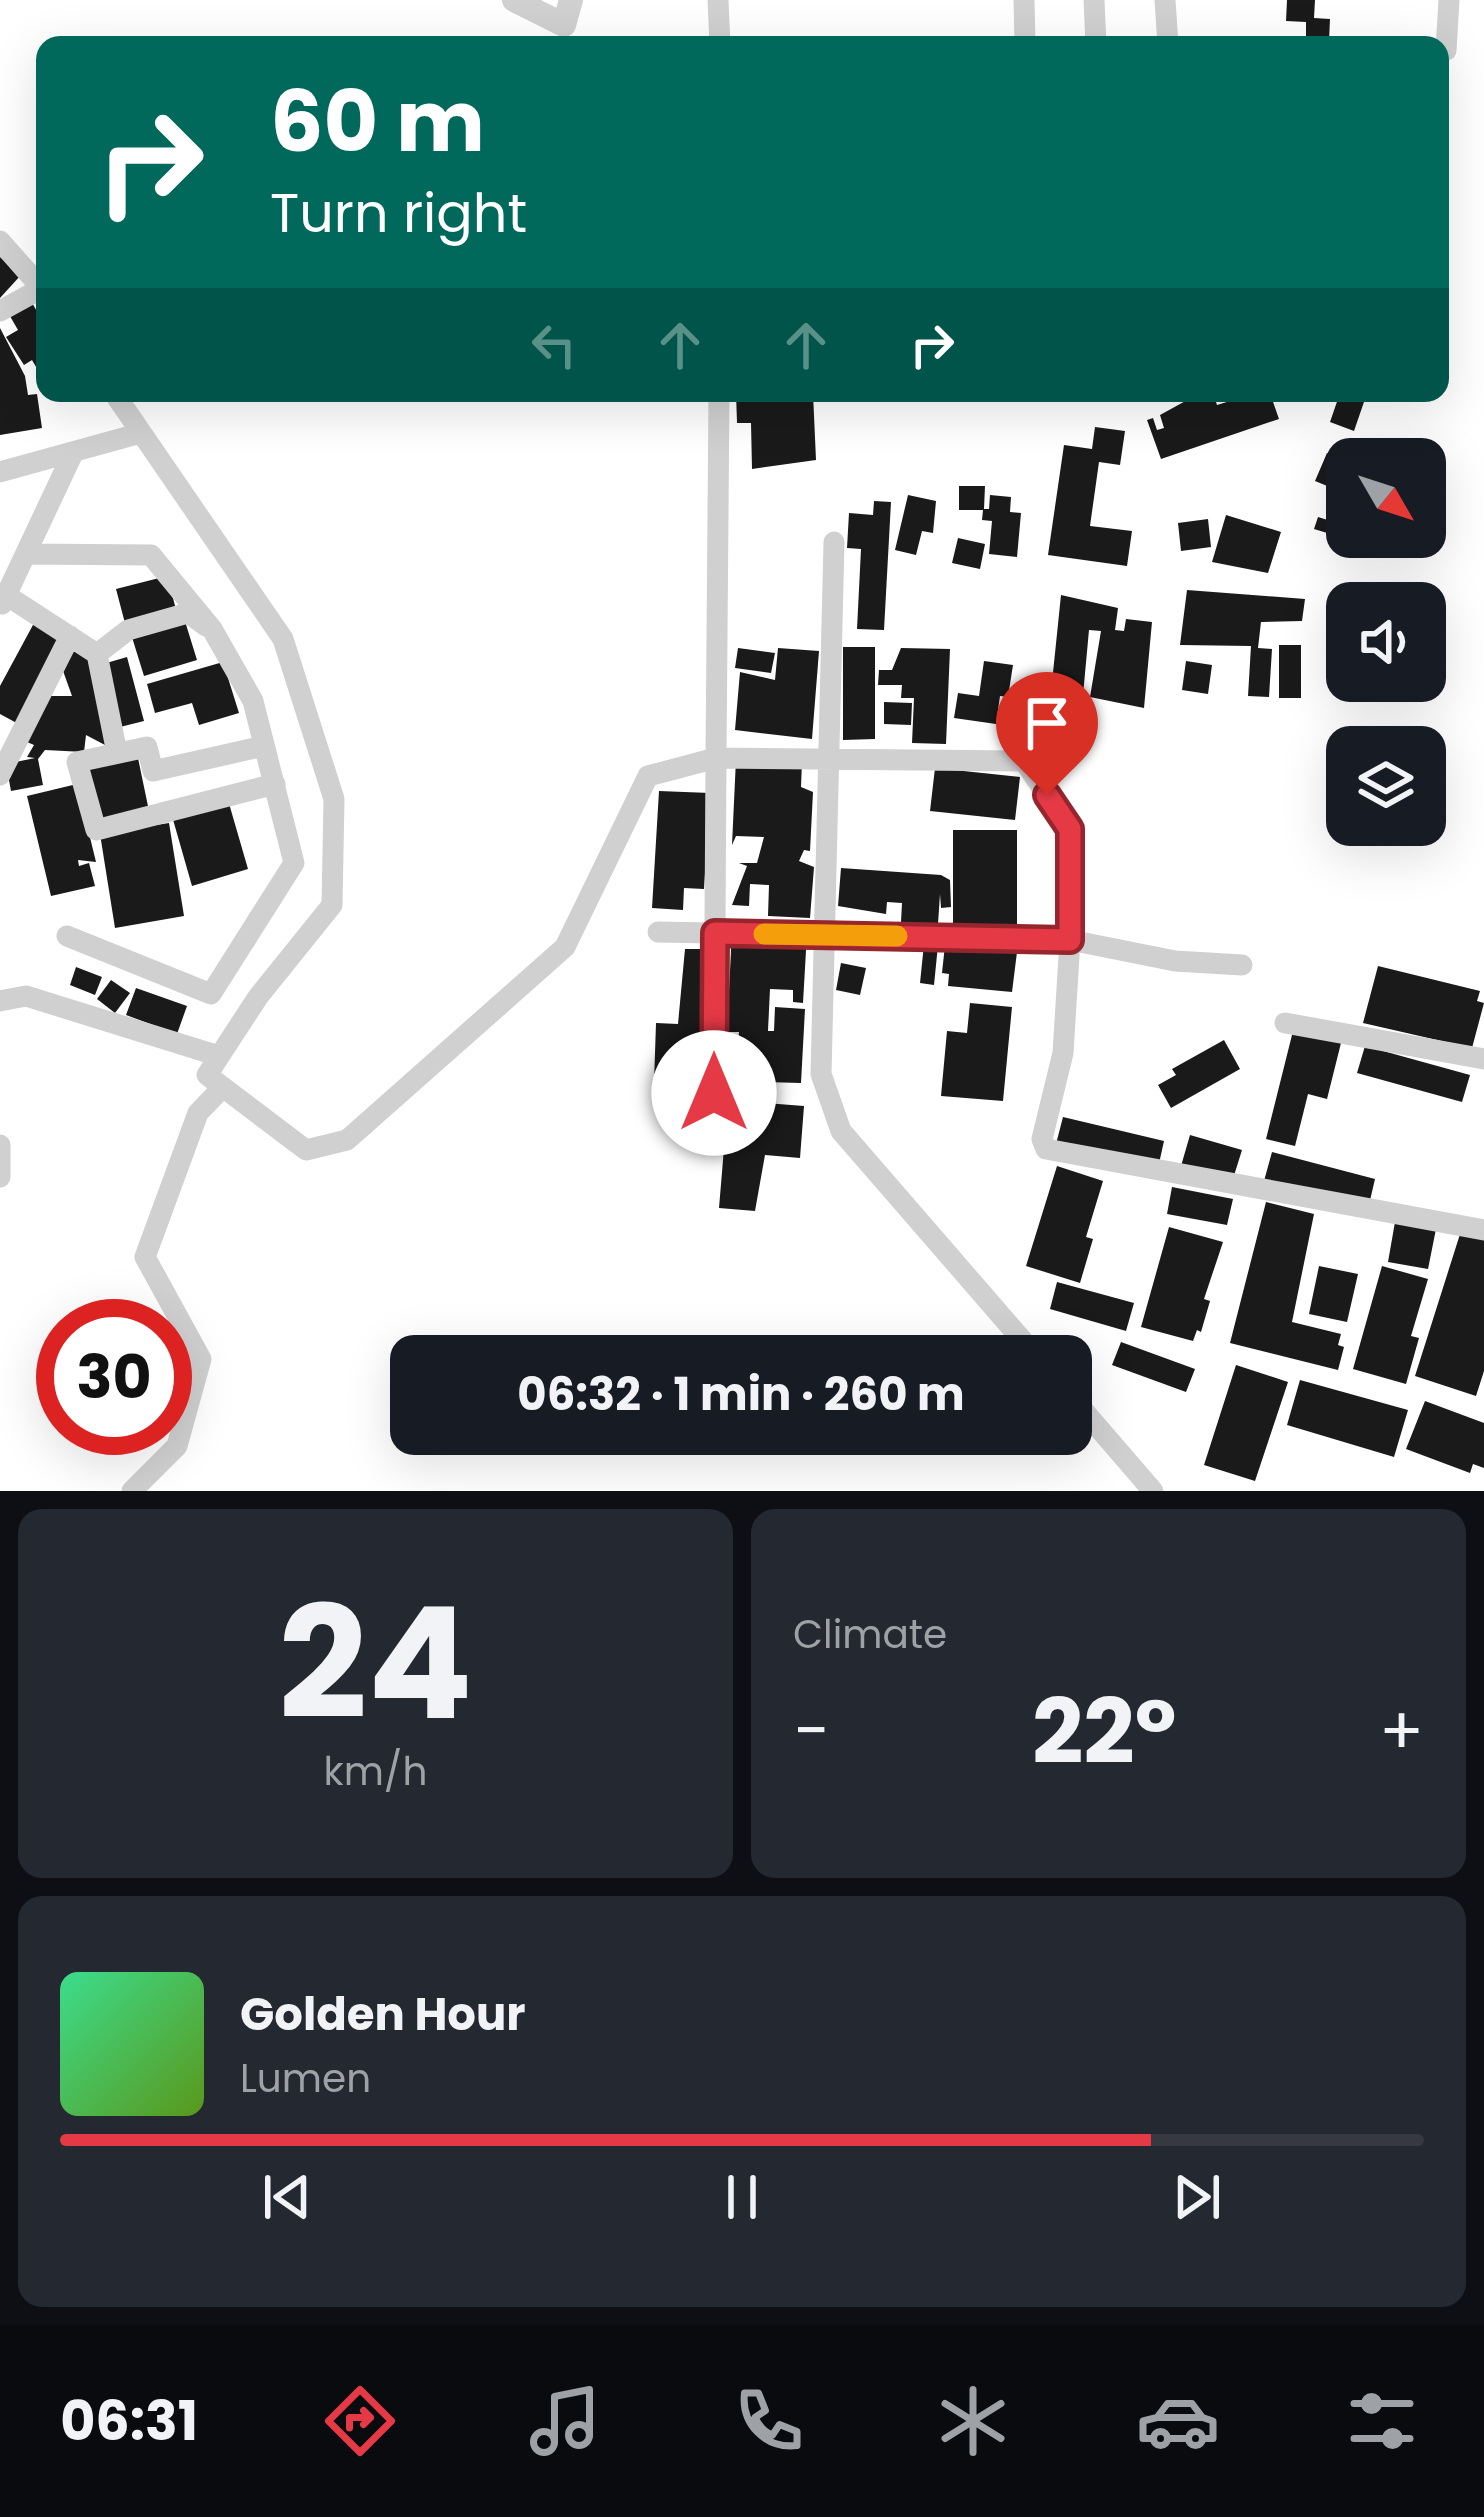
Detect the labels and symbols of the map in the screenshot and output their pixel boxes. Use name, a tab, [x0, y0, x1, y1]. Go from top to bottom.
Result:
north arrow	[1326, 438, 1446, 558]
pin	[996, 672, 1098, 795]
position arrow	[651, 1030, 777, 1156]
speed limit sign: 30	[36, 1299, 192, 1455]

